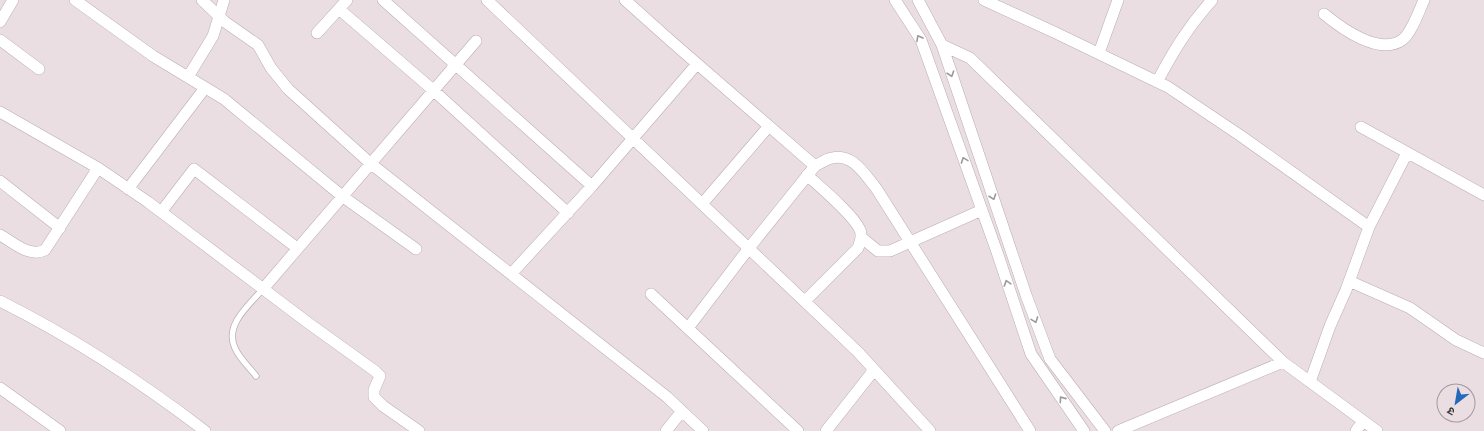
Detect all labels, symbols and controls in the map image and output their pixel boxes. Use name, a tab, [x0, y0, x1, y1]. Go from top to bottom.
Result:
one-way arrow	[917, 35, 924, 42]
one-way arrow	[946, 70, 955, 77]
one-way arrow	[961, 156, 969, 163]
one-way arrow	[988, 193, 997, 200]
one-way arrow	[1003, 279, 1012, 286]
one-way arrow	[1031, 316, 1039, 323]
north arrow	[1436, 383, 1476, 423]
one-way arrow	[1059, 396, 1067, 403]
text: उ	[1443, 403, 1458, 420]

